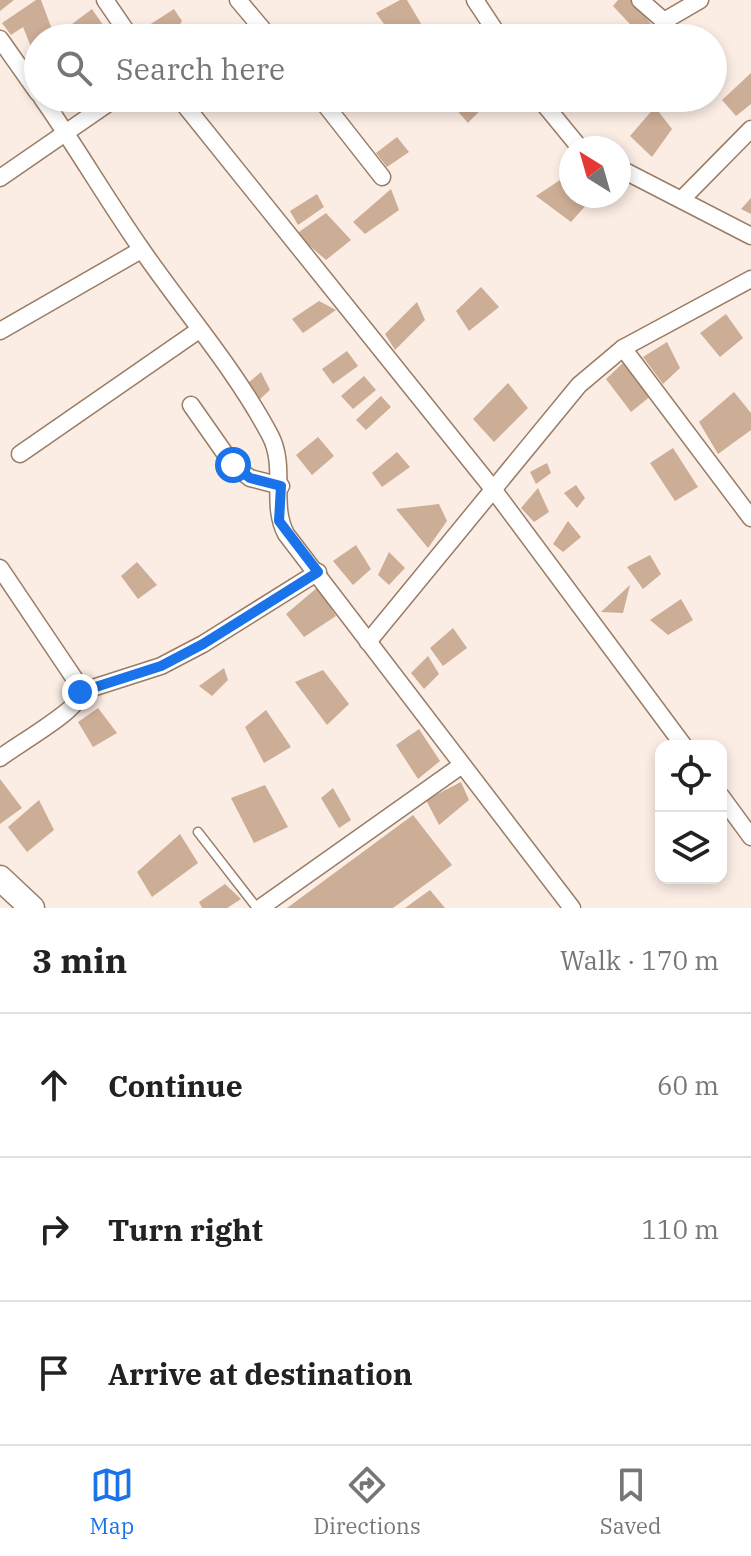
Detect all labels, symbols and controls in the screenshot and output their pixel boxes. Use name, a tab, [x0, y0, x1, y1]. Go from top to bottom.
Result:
search box	[24, 24, 727, 112]
icon: search	[52, 46, 96, 90]
text: Search here	[116, 49, 285, 88]
north arrow	[559, 136, 631, 208]
route start	[215, 447, 251, 483]
route end	[62, 674, 98, 710]
map controls	[655, 740, 727, 884]
button: locate	[655, 740, 727, 812]
button: layers	[655, 812, 727, 884]
text: 3 min	[32, 938, 127, 982]
text: Walk · 170 m	[560, 943, 719, 977]
icon: ahead	[32, 1063, 76, 1107]
text: Continue	[108, 1066, 243, 1105]
text: 60 m	[657, 1068, 719, 1102]
icon: right	[32, 1207, 76, 1251]
text: Turn right	[108, 1210, 263, 1249]
text: 110 m	[641, 1212, 719, 1246]
icon: arrive	[32, 1351, 76, 1395]
text: Arrive at destination	[108, 1354, 413, 1393]
tab: Map	[90, 1463, 134, 1540]
tab: Directions	[313, 1463, 421, 1540]
tab: Saved	[600, 1463, 661, 1540]

